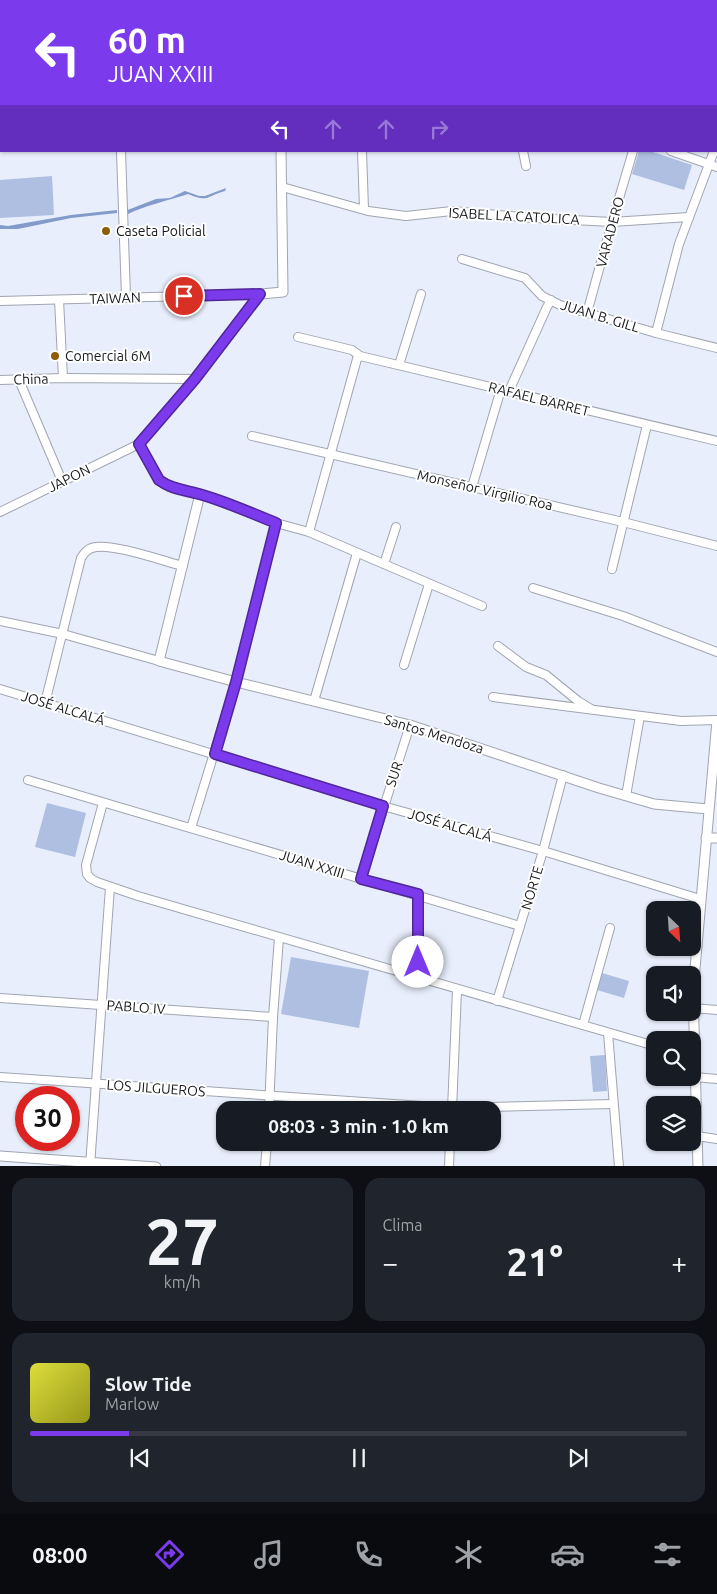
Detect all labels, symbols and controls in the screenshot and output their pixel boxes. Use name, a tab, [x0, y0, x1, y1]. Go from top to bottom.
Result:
icon: left	[25, 20, 90, 85]
text: 60 m	[108, 20, 186, 60]
text: JUAN XXIII	[108, 61, 213, 86]
icon: left	[266, 115, 294, 143]
icon: ahead	[319, 115, 347, 143]
icon: ahead	[372, 115, 400, 143]
icon: right	[425, 115, 453, 143]
street label: VARADERO	[593, 195, 627, 269]
street label: ISABEL LA CATOLICA	[448, 205, 580, 227]
place label: Caseta Policial	[116, 223, 206, 239]
marker: Caseta Policial	[100, 225, 112, 237]
pin	[163, 275, 205, 317]
icon: arrive	[170, 282, 198, 310]
street label: TAIWAN	[89, 289, 141, 307]
street label: JUAN B. GILL	[559, 296, 641, 336]
place label: Comercial 6M	[65, 348, 151, 364]
marker: Comercial 6M	[49, 350, 61, 362]
street label: China	[13, 370, 49, 388]
street label: RAFAEL BARRET	[487, 379, 591, 419]
street label: JAPON	[45, 461, 93, 495]
street label: Monseñor Virgilio Roa	[416, 467, 554, 513]
street label: JOSÉ ALCALÁ	[19, 687, 107, 728]
street label: Santos Mendoza	[382, 711, 486, 757]
street label: SUR	[382, 759, 406, 789]
street label: JOSÉ ALCALÁ	[406, 804, 494, 845]
street label: JUAN XXIII	[278, 847, 346, 881]
street label: NORTE	[518, 864, 546, 912]
north arrow	[646, 901, 701, 956]
map controls	[646, 901, 701, 1151]
position arrow	[391, 935, 443, 987]
button: sound	[646, 966, 701, 1021]
street label: PABLO IV	[106, 997, 166, 1017]
button: search	[646, 1031, 701, 1086]
street label: LOS JILGUEROS	[106, 1077, 206, 1099]
speed limit sign: 30	[15, 1086, 80, 1151]
button: layers	[646, 1096, 701, 1151]
text: 08:03 · 3 min · 1.0 km	[268, 1115, 449, 1137]
text: 27	[146, 1204, 219, 1277]
text: Clima	[383, 1216, 422, 1234]
text: 21°	[507, 1241, 563, 1283]
text: −	[383, 1247, 398, 1278]
text: +	[671, 1247, 687, 1278]
text: km/h	[164, 1273, 201, 1291]
text: Slow Tide	[105, 1373, 192, 1395]
text: Marlow	[105, 1395, 159, 1413]
icon: previous	[126, 1444, 154, 1472]
icon: pause	[345, 1444, 373, 1472]
icon: next	[564, 1444, 592, 1472]
icon: directions	[152, 1537, 187, 1572]
icon: music	[251, 1537, 286, 1572]
icon: phone	[351, 1537, 386, 1572]
icon: climate	[451, 1537, 486, 1572]
icon: car	[550, 1537, 585, 1572]
icon: filters	[650, 1537, 685, 1572]
text: 08:00	[32, 1542, 87, 1567]

